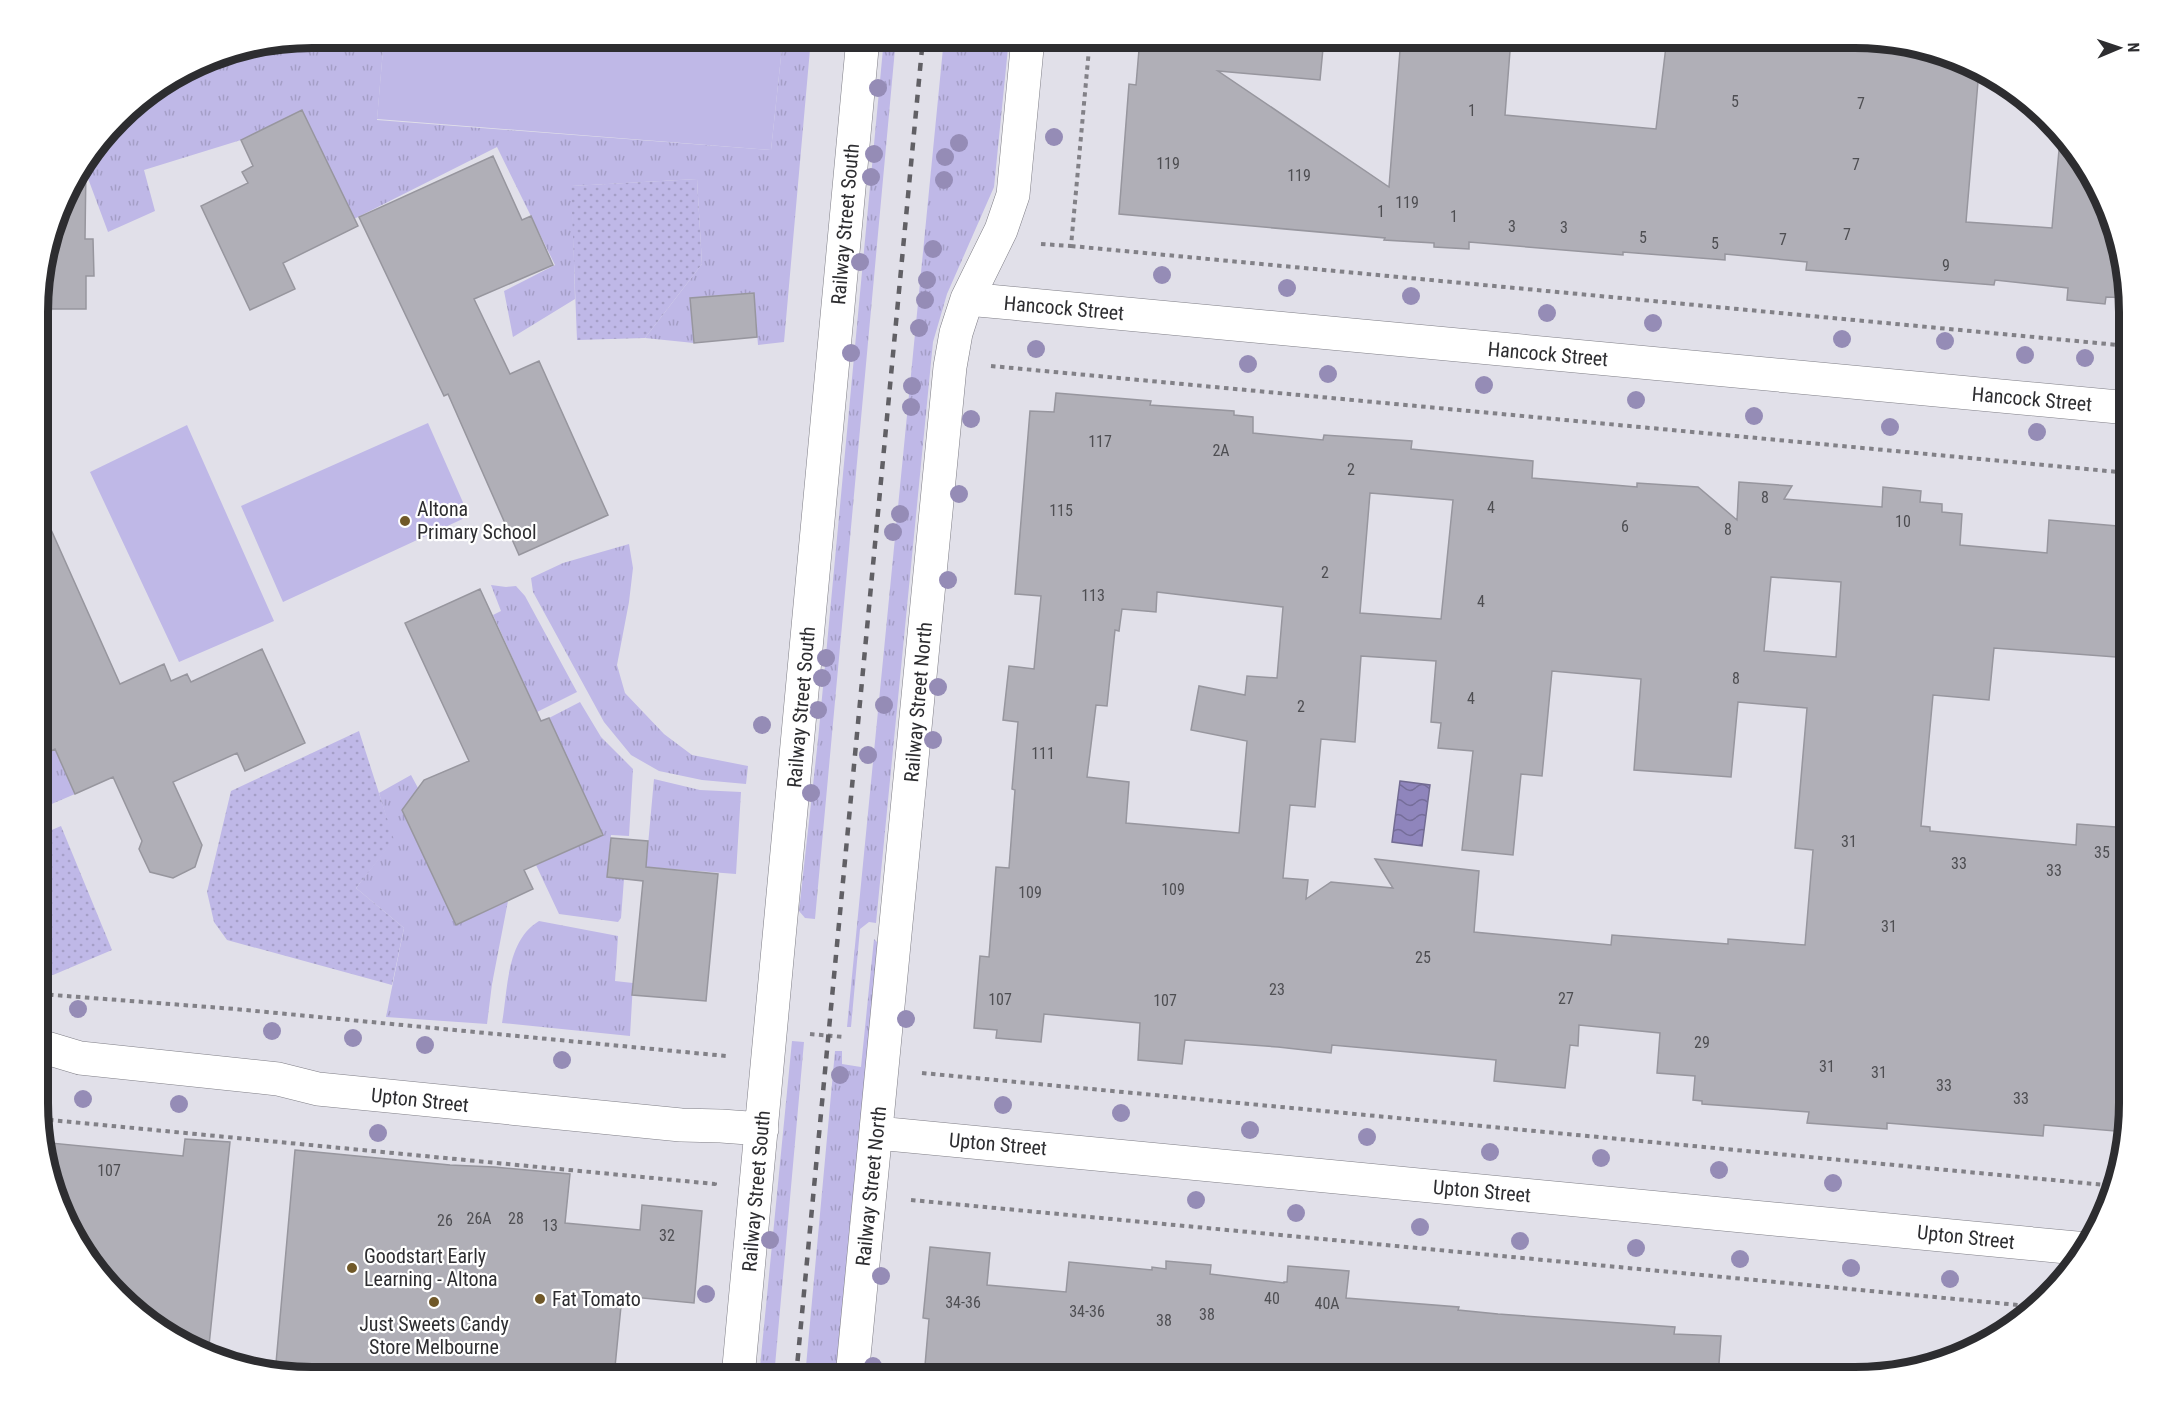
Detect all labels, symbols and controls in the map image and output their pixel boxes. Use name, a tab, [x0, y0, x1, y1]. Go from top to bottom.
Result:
north arrow	[2089, 18, 2149, 78]
text: N	[2124, 42, 2143, 53]
house number: 5	[1731, 92, 1739, 111]
house number: 7	[1857, 94, 1865, 113]
house number: 1	[1468, 101, 1476, 120]
street label: Railway Street South	[826, 142, 864, 306]
house number: 119	[1156, 154, 1180, 173]
house number: 7	[1852, 155, 1860, 174]
house number: 119	[1287, 166, 1311, 185]
house number: 119	[1395, 193, 1419, 212]
house number: 1	[1377, 202, 1385, 221]
house number: 1	[1450, 207, 1458, 226]
house number: 3	[1508, 217, 1516, 236]
house number: 3	[1560, 218, 1568, 237]
house number: 7	[1843, 225, 1851, 244]
house number: 5	[1639, 228, 1647, 247]
house number: 7	[1779, 230, 1787, 249]
house number: 5	[1711, 234, 1719, 253]
house number: 9	[1942, 256, 1950, 275]
street label: Hancock Street	[1003, 291, 1125, 325]
street label: Hancock Street	[1487, 337, 1609, 371]
street label: Hancock Street	[1971, 382, 2093, 416]
house number: 117	[1088, 432, 1112, 451]
house number: 2A	[1212, 441, 1230, 460]
house number: 2	[1347, 460, 1355, 479]
house number: 8	[1761, 488, 1769, 507]
place label: Altona Primary School	[417, 497, 537, 544]
house number: 4	[1487, 498, 1495, 517]
house number: 115	[1049, 501, 1073, 520]
house number: 10	[1895, 512, 1911, 531]
marker: Altona Primary School	[398, 514, 412, 528]
house number: 6	[1621, 517, 1629, 536]
house number: 8	[1724, 520, 1732, 539]
house number: 2	[1321, 563, 1329, 582]
house number: 113	[1081, 586, 1105, 605]
house number: 4	[1477, 592, 1485, 611]
street label: Railway Street North	[899, 621, 937, 783]
street label: Railway Street South	[782, 625, 820, 789]
house number: 8	[1732, 669, 1740, 688]
house number: 4	[1467, 689, 1475, 708]
house number: 2	[1297, 697, 1305, 716]
house number: 111	[1031, 744, 1055, 763]
house number: 31	[1841, 832, 1857, 851]
house number: 35	[2094, 843, 2110, 862]
house number: 33	[1951, 854, 1967, 873]
house number: 33	[2046, 861, 2062, 880]
house number: 109	[1161, 880, 1185, 899]
house number: 109	[1018, 883, 1042, 902]
house number: 31	[1881, 917, 1897, 936]
house number: 25	[1415, 948, 1431, 967]
house number: 23	[1269, 980, 1285, 999]
house number: 27	[1558, 989, 1574, 1008]
house number: 107	[988, 990, 1012, 1009]
house number: 107	[1153, 991, 1177, 1010]
house number: 29	[1694, 1033, 1710, 1052]
house number: 31	[1819, 1057, 1835, 1076]
house number: 31	[1871, 1063, 1887, 1082]
house number: 33	[1936, 1076, 1952, 1095]
street label: Upton Street	[370, 1083, 470, 1117]
house number: 33	[2013, 1089, 2029, 1108]
street label: Railway Street North	[851, 1105, 891, 1267]
street label: Railway Street South	[737, 1109, 775, 1273]
street label: Upton Street	[948, 1128, 1048, 1160]
house number: 107	[97, 1161, 121, 1180]
street label: Upton Street	[1432, 1175, 1532, 1207]
house number: 26A	[466, 1209, 492, 1228]
house number: 28	[508, 1209, 524, 1228]
house number: 26	[437, 1211, 453, 1230]
house number: 13	[542, 1216, 558, 1235]
street label: Upton Street	[1916, 1220, 2016, 1254]
house number: 32	[659, 1226, 675, 1245]
place label: Goodstart Early Learning - Altona	[364, 1244, 498, 1291]
marker: Goodstart Early Learning - Altona	[345, 1261, 359, 1275]
place label: Fat Tomato	[552, 1287, 641, 1311]
house number: 40	[1264, 1289, 1280, 1308]
marker: Fat Tomato	[533, 1292, 547, 1306]
house number: 34-36	[945, 1293, 981, 1312]
house number: 40A	[1314, 1294, 1340, 1313]
marker: Just Sweets Candy Store Melbourne	[427, 1295, 441, 1309]
house number: 34-36	[1069, 1302, 1105, 1321]
house number: 38	[1199, 1305, 1215, 1324]
house number: 38	[1156, 1311, 1172, 1330]
place label: Just Sweets Candy Store Melbourne	[359, 1312, 509, 1359]

